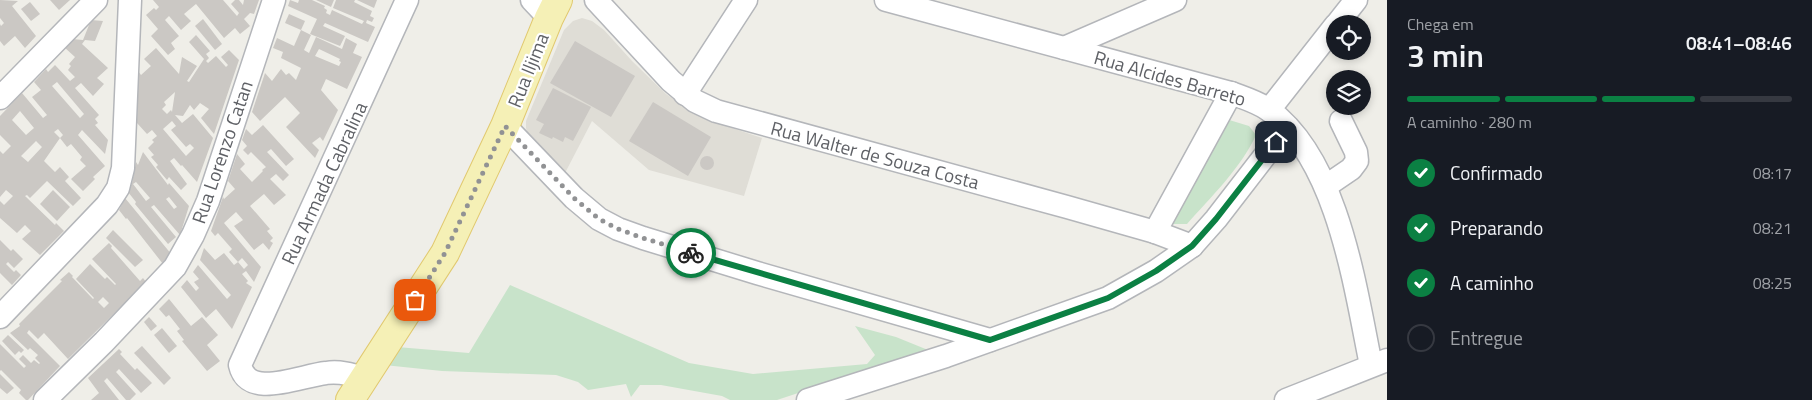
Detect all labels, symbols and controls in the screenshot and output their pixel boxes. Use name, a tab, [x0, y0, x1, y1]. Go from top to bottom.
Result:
text: Chega em	[1407, 12, 1474, 36]
map controls	[1326, 15, 1371, 115]
button: locate	[1326, 15, 1371, 60]
street label: Rua Iljima	[499, 28, 556, 112]
text: 08:41–08:46	[1686, 28, 1792, 57]
text: 3 min	[1407, 31, 1484, 79]
street label: Rua Alcides Barreto	[1091, 42, 1249, 113]
button: layers	[1326, 70, 1371, 115]
street label: Rua Lorenzo Catan	[183, 76, 260, 227]
street label: Rua Armada Cabralina	[273, 96, 374, 269]
text: A caminho · 280 m	[1407, 110, 1532, 134]
street label: Rua Walter de Souza Costa	[768, 113, 983, 196]
pin	[1255, 121, 1297, 163]
icon: home	[1262, 128, 1290, 156]
text: Confirmado	[1450, 158, 1543, 187]
icon: check	[1407, 159, 1435, 187]
text: 08:17	[1753, 161, 1792, 185]
text: Preparando	[1450, 213, 1543, 242]
icon: check	[1407, 214, 1435, 242]
text: 08:21	[1753, 216, 1792, 240]
courier	[666, 228, 716, 278]
icon: bike	[677, 239, 705, 267]
text: A caminho	[1450, 268, 1534, 297]
icon: check	[1407, 269, 1435, 297]
text: 08:25	[1753, 271, 1792, 295]
pin	[394, 279, 436, 321]
icon: bag	[401, 286, 429, 314]
text: Entregue	[1450, 323, 1523, 352]

